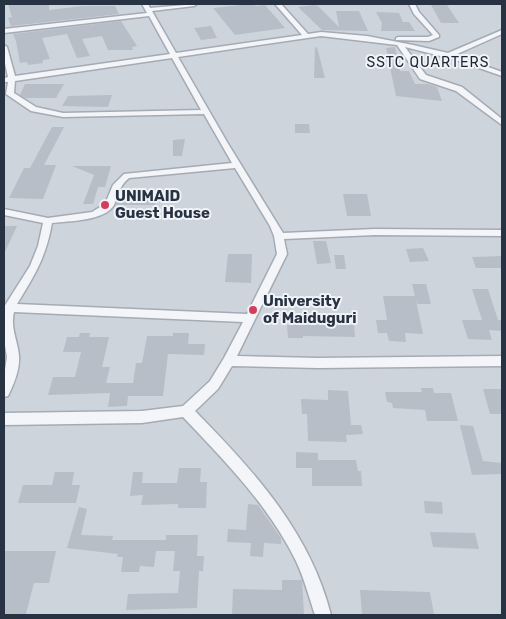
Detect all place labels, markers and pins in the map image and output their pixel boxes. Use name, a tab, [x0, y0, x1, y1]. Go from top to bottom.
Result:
place label: UNIMAID Guest House	[115, 187, 210, 222]
marker: UNIMAID Guest House	[99, 199, 111, 211]
place label: University of Maiduguri	[263, 292, 357, 327]
marker: University of Maiduguri	[247, 304, 259, 316]

